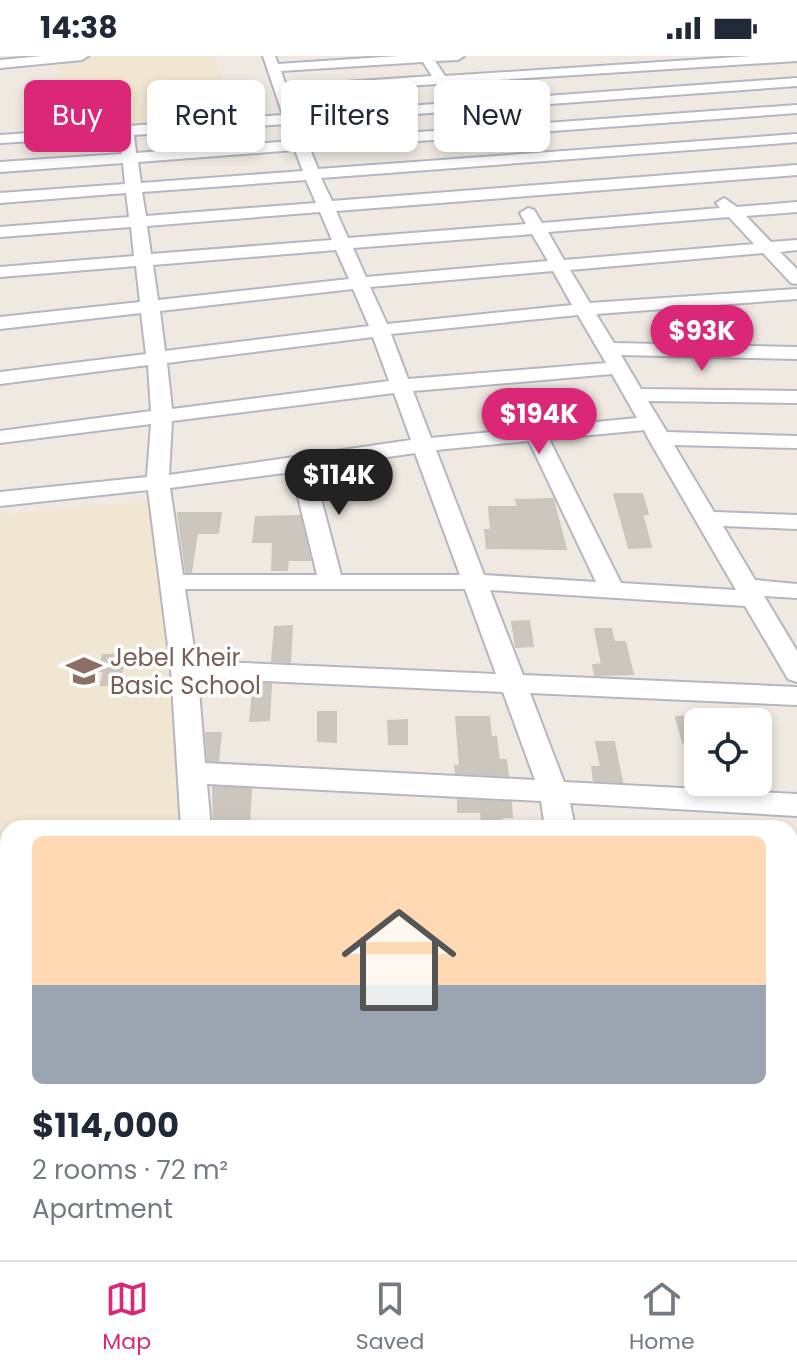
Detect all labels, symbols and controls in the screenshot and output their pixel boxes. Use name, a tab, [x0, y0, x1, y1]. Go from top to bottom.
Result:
text: 14:38	[40, 6, 118, 49]
chip: Buy	[24, 80, 131, 152]
chip: Rent	[147, 80, 265, 152]
chip: Filters	[281, 80, 418, 152]
chip: New	[434, 80, 550, 152]
pin: $93K	[655, 305, 749, 373]
text: $93K	[669, 313, 735, 349]
pin: $194K	[483, 388, 595, 456]
text: $194K	[500, 396, 578, 432]
pin: $114K	[283, 449, 395, 517]
text: $114K	[303, 457, 375, 493]
place label: Jebel Kheir Basic School	[110, 641, 261, 702]
school or university icon: Jebel Kheir Basic School	[65, 652, 103, 690]
map controls	[684, 708, 772, 796]
button: locate	[684, 708, 772, 796]
icon: home	[327, 888, 471, 1032]
text: $114,000	[32, 1101, 179, 1149]
text: 2 rooms · 72 m²	[32, 1152, 228, 1188]
text: Apartment	[32, 1191, 173, 1227]
tab: Map	[102, 1277, 151, 1358]
tab: Saved	[356, 1277, 424, 1358]
tab: Home	[629, 1277, 695, 1358]

